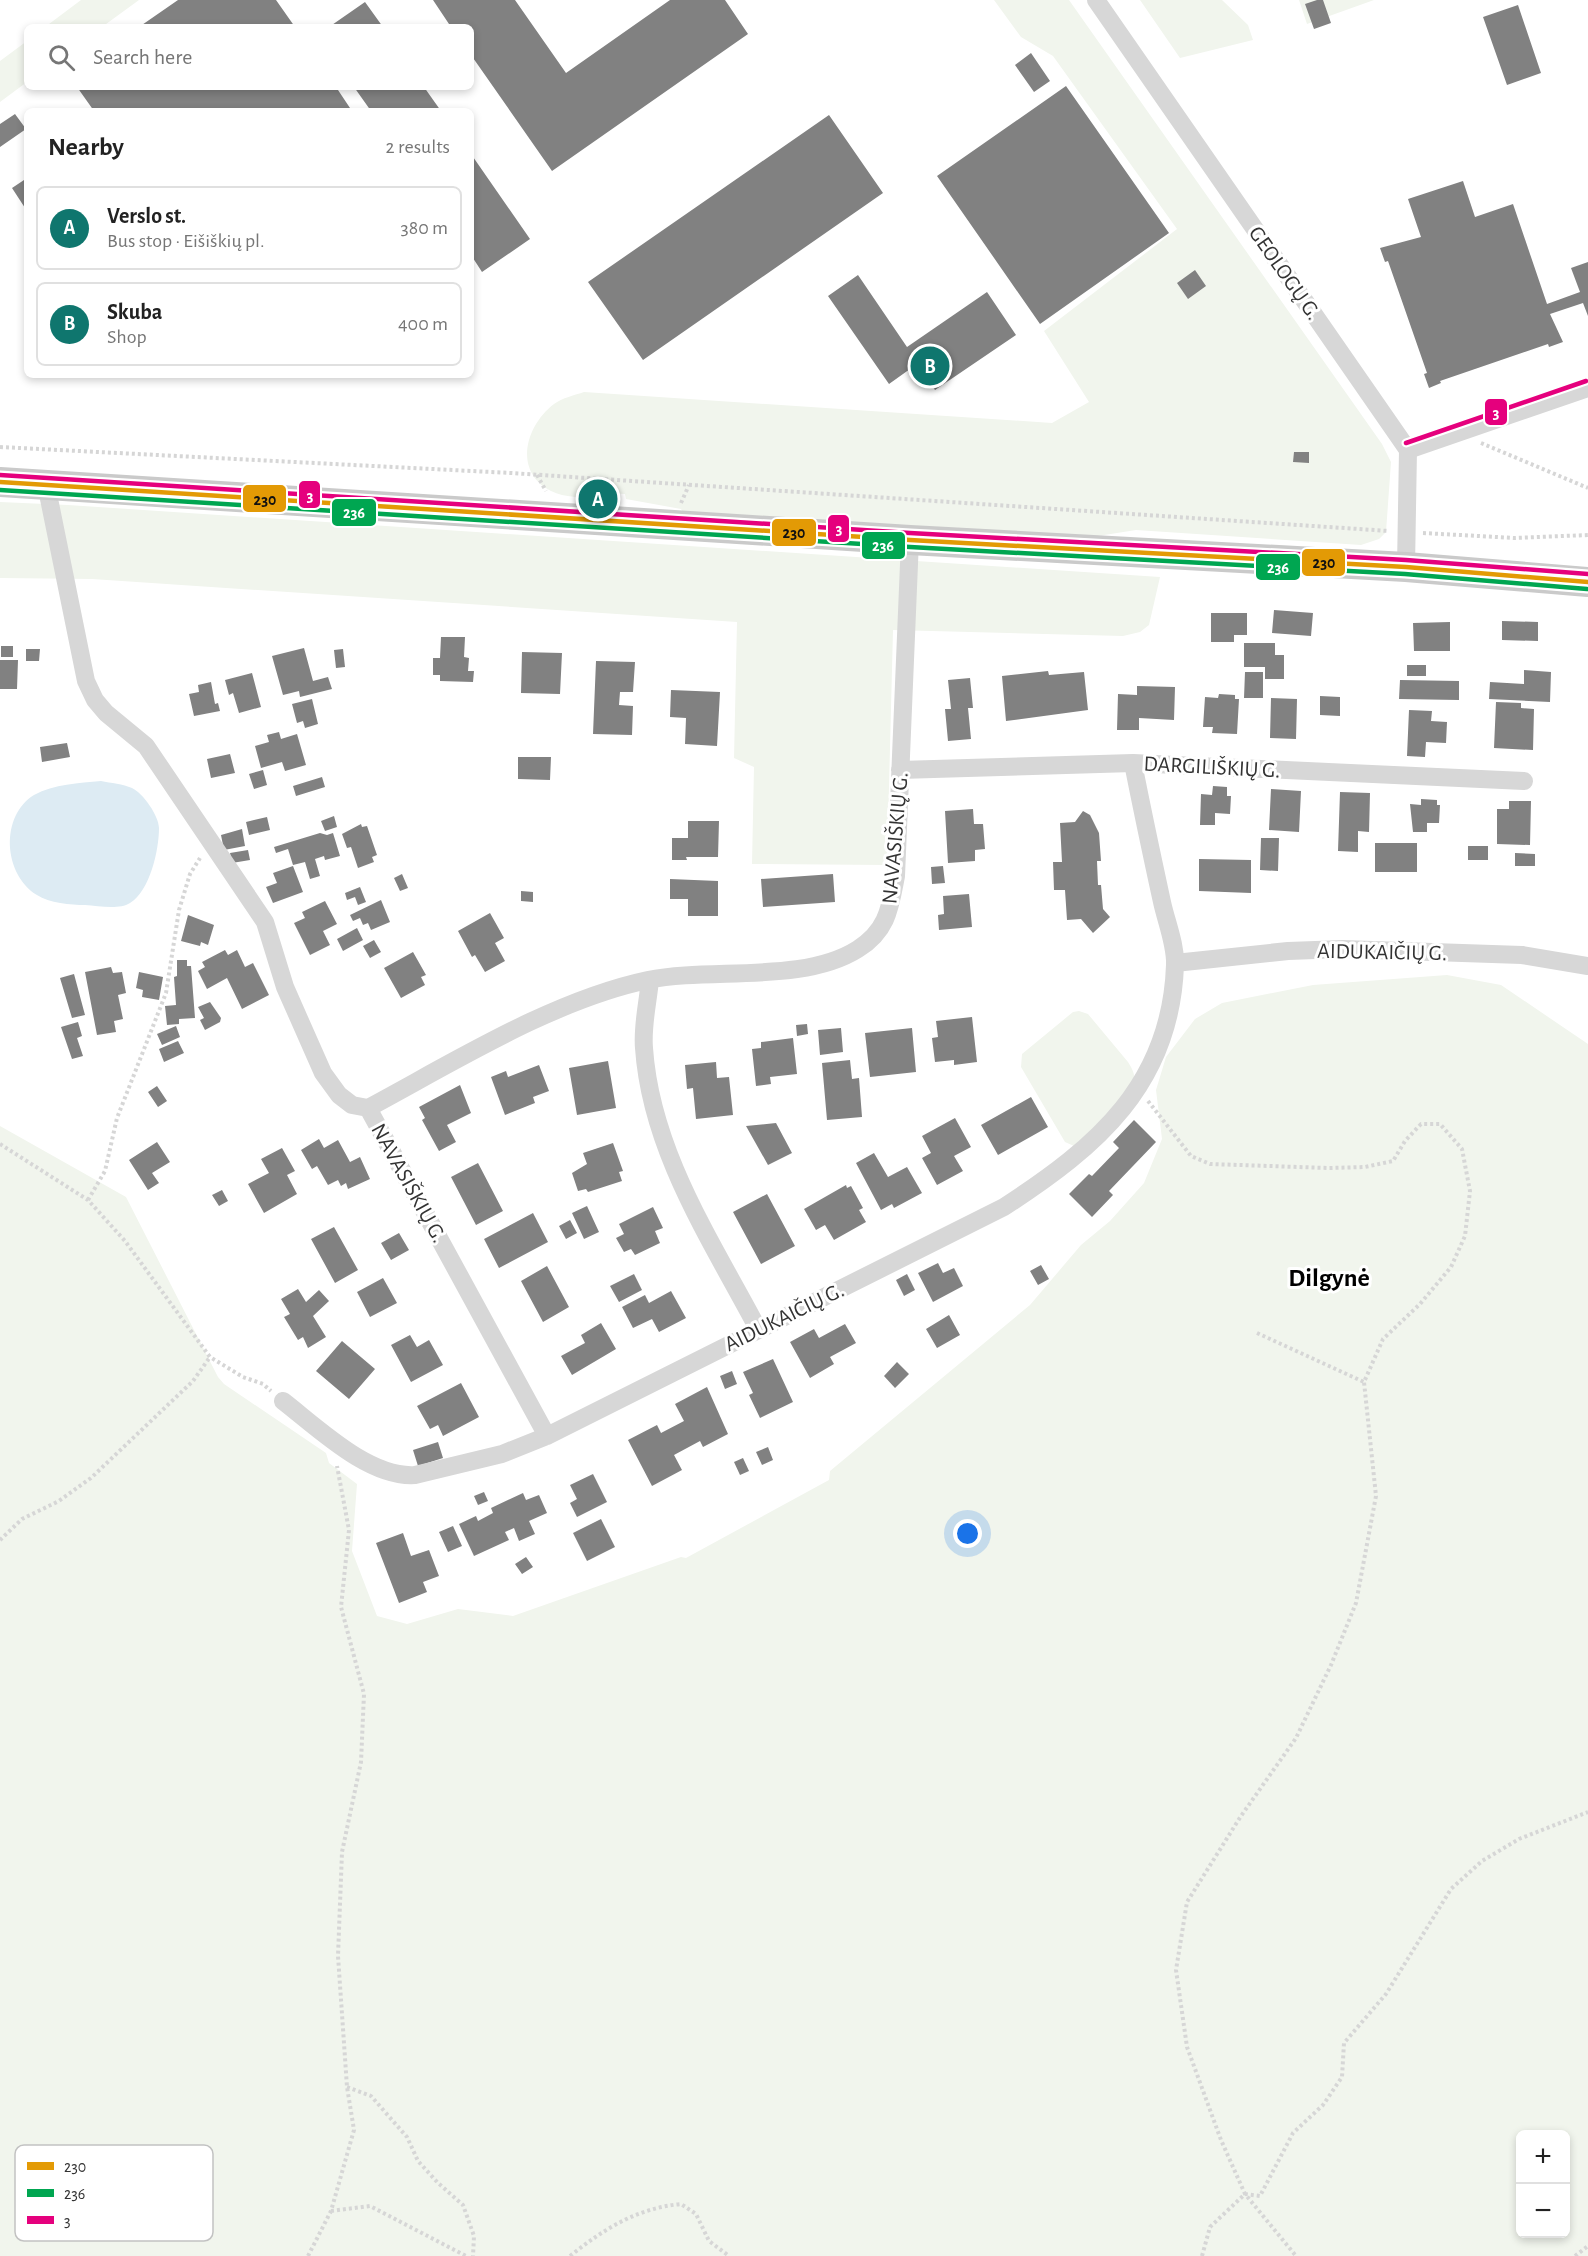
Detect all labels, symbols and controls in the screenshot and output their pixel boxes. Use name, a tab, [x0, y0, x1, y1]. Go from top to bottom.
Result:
search box	[24, 24, 474, 90]
icon: search	[45, 41, 78, 74]
text: Search here	[93, 46, 192, 68]
text: Nearby	[48, 134, 124, 160]
text: 2 results	[386, 137, 450, 157]
text: Verslo st.	[107, 205, 186, 227]
text: A	[64, 218, 76, 238]
text: 380 m	[400, 218, 448, 238]
street label: GEOLOGŲ G.	[1245, 222, 1325, 324]
text: Bus stop · Eišiškių pl.	[107, 231, 265, 251]
text: Skuba	[107, 301, 162, 323]
text: B	[64, 314, 75, 334]
text: 400 m	[398, 314, 448, 334]
text: Shop	[107, 327, 147, 347]
pin: B	[910, 344, 950, 388]
line badge: 3	[1484, 398, 1508, 426]
text: 3	[1493, 405, 1500, 421]
pin: A	[578, 476, 618, 522]
line badge: 3	[298, 480, 321, 509]
line badge: 230	[242, 484, 287, 513]
text: 3	[307, 488, 314, 504]
text: 230	[254, 492, 276, 508]
line badge: 236	[331, 498, 377, 527]
text: 236	[343, 505, 365, 521]
line badge: 3	[827, 514, 850, 543]
line badge: 230	[771, 518, 817, 547]
text: 3	[836, 521, 843, 537]
text: 230	[783, 525, 805, 541]
line badge: 236	[861, 531, 906, 560]
text: 236	[872, 538, 894, 554]
line badge: 230	[1301, 548, 1346, 577]
line badge: 236	[1255, 553, 1301, 581]
text: 230	[1313, 555, 1335, 571]
text: 236	[1267, 560, 1289, 576]
street label: DARGILIŠKIŲ G.	[1143, 751, 1281, 782]
street label: NAVASIŠKIŲ G.	[877, 771, 912, 905]
street label: AIDUKAIČIŲ G.	[1317, 939, 1447, 964]
street label: NAVASIŠKIŲ G.	[367, 1119, 452, 1246]
district label: Dilgynė	[1288, 1265, 1370, 1291]
street label: AIDUKAIČIŲ G.	[720, 1278, 847, 1355]
your location	[953, 1519, 982, 1548]
map controls	[1516, 2130, 1570, 2238]
button: +	[1516, 2130, 1570, 2184]
legend	[15, 2145, 213, 2241]
text: 230	[64, 2159, 86, 2175]
button: −	[1516, 2184, 1570, 2238]
text: 236	[64, 2186, 85, 2202]
text: 3	[64, 2213, 71, 2229]

